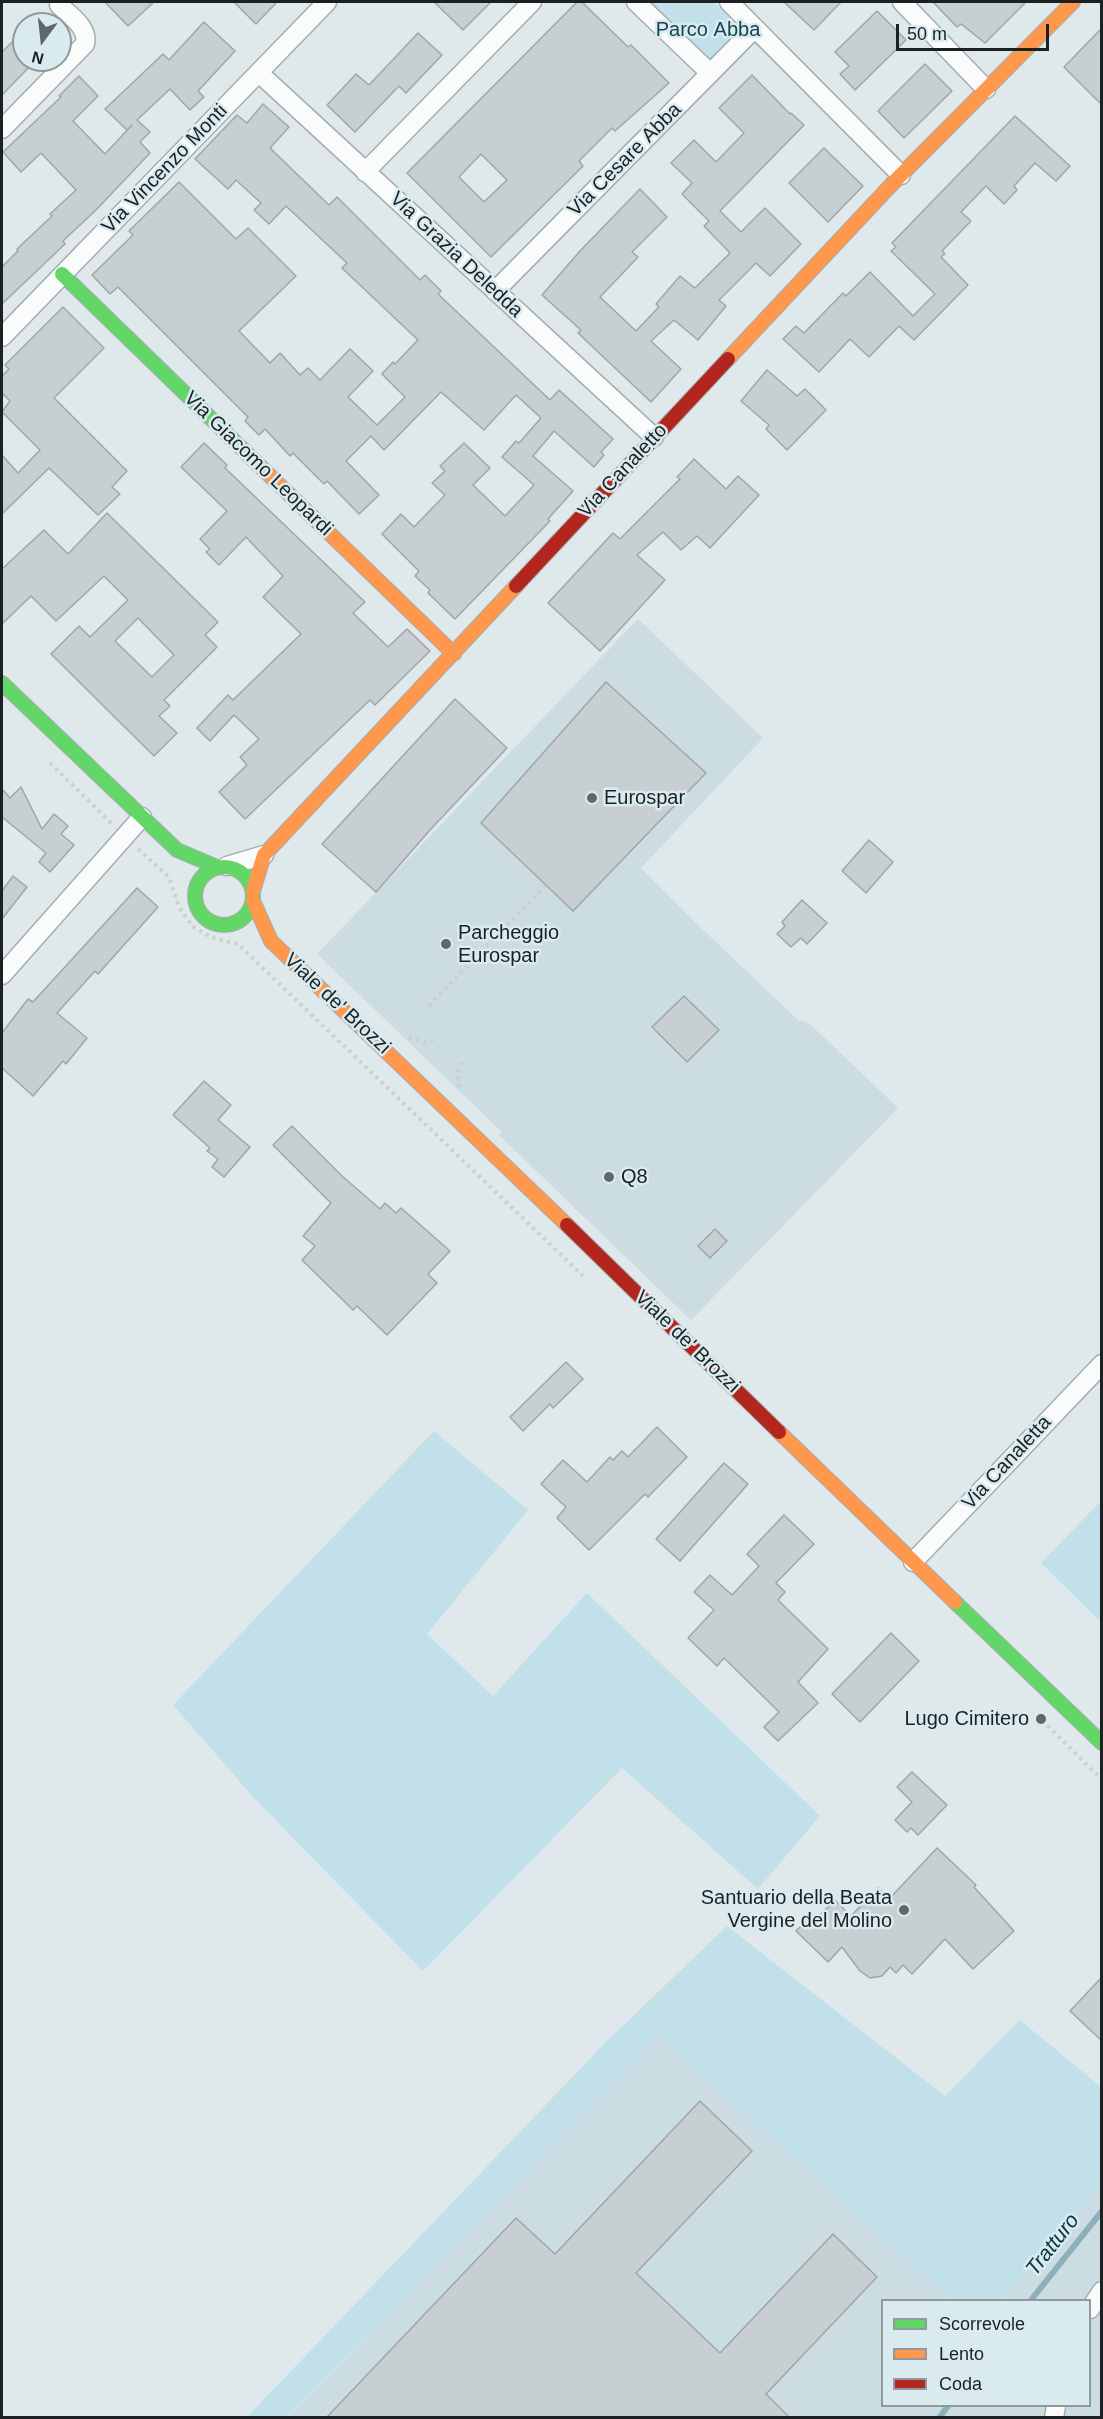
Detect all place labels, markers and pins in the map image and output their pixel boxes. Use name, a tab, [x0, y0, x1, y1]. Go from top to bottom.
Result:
place label: Eurospar	[604, 786, 685, 810]
marker: Eurospar	[585, 791, 599, 805]
place label: Parcheggio Eurospar	[458, 921, 559, 968]
marker: Parcheggio Eurospar	[439, 937, 453, 951]
place label: Q8	[621, 1165, 648, 1189]
marker: Q8	[602, 1170, 616, 1184]
place label: Lugo Cimitero	[904, 1707, 1029, 1731]
marker: Lugo Cimitero	[1034, 1712, 1048, 1726]
place label: Santuario della Beata Vergine del Molino	[701, 1886, 892, 1933]
marker: Santuario della Beata Vergine del Molino	[897, 1903, 911, 1917]

